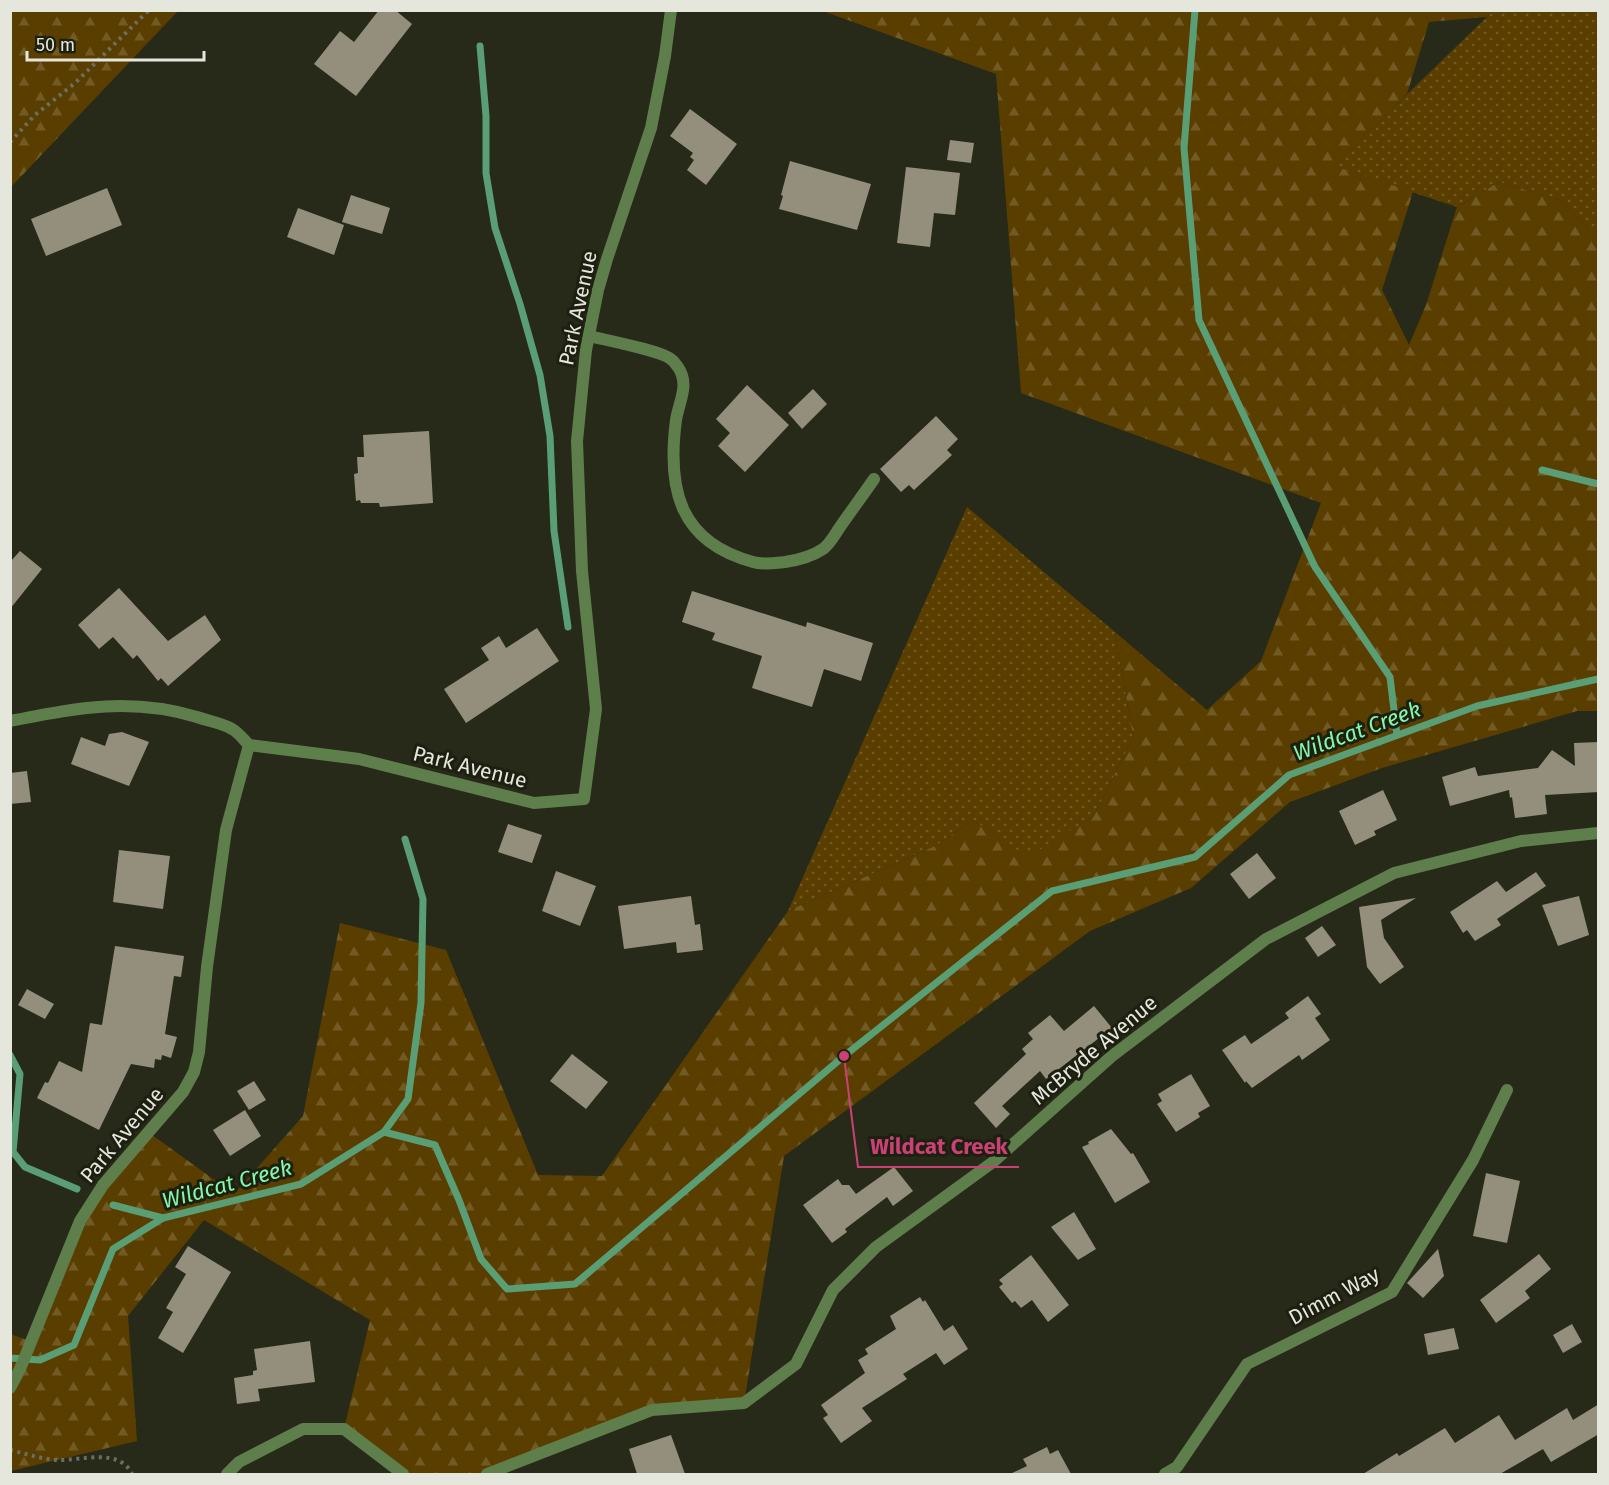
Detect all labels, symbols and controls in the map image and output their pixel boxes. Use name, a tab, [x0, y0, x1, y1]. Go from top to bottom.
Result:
scale bar	[27, 24, 204, 62]
text: 50 m	[36, 34, 75, 56]
street label: Park Avenue	[553, 248, 603, 368]
water label: Wildcat Creek	[1290, 695, 1424, 767]
street label: Park Avenue	[410, 740, 530, 794]
street label: McBryde Avenue	[1026, 990, 1162, 1110]
street label: Park Avenue	[75, 1082, 169, 1188]
callout: Wildcat Creek	[858, 1127, 1019, 1167]
text: Wildcat Creek	[870, 1133, 1009, 1160]
water label: Wildcat Creek	[159, 1154, 295, 1214]
street label: Dimm Way	[1284, 1261, 1384, 1331]

